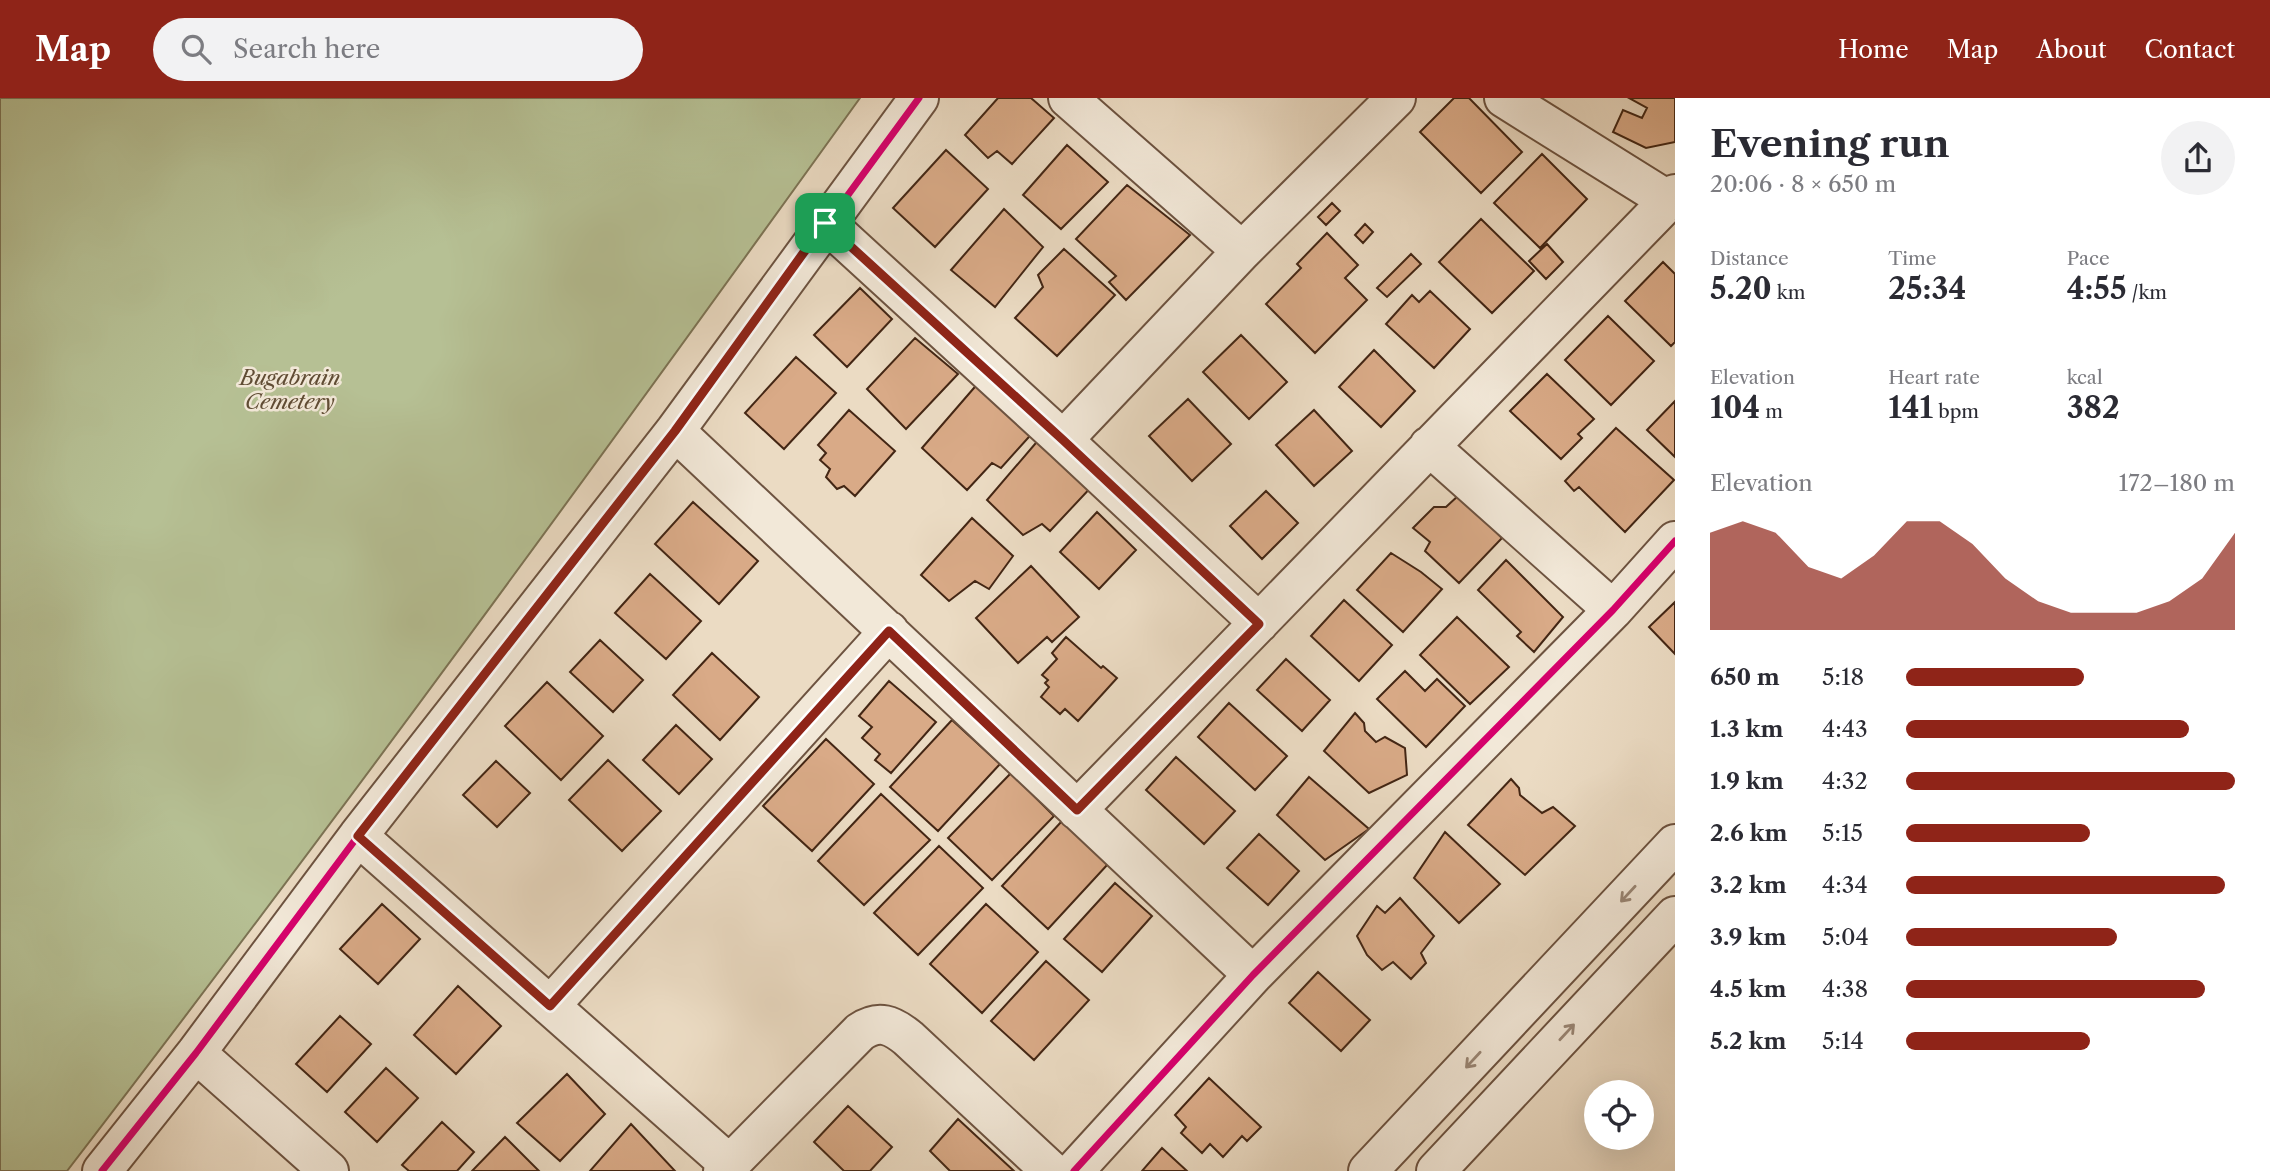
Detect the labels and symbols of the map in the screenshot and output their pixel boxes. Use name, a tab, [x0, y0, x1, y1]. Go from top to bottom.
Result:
pin	[795, 193, 855, 253]
park label: Bugabrain Cemetery	[238, 365, 340, 414]
one-way arrow	[1620, 885, 1637, 902]
one-way arrow	[1558, 1024, 1575, 1041]
one-way arrow	[1464, 1051, 1481, 1068]

